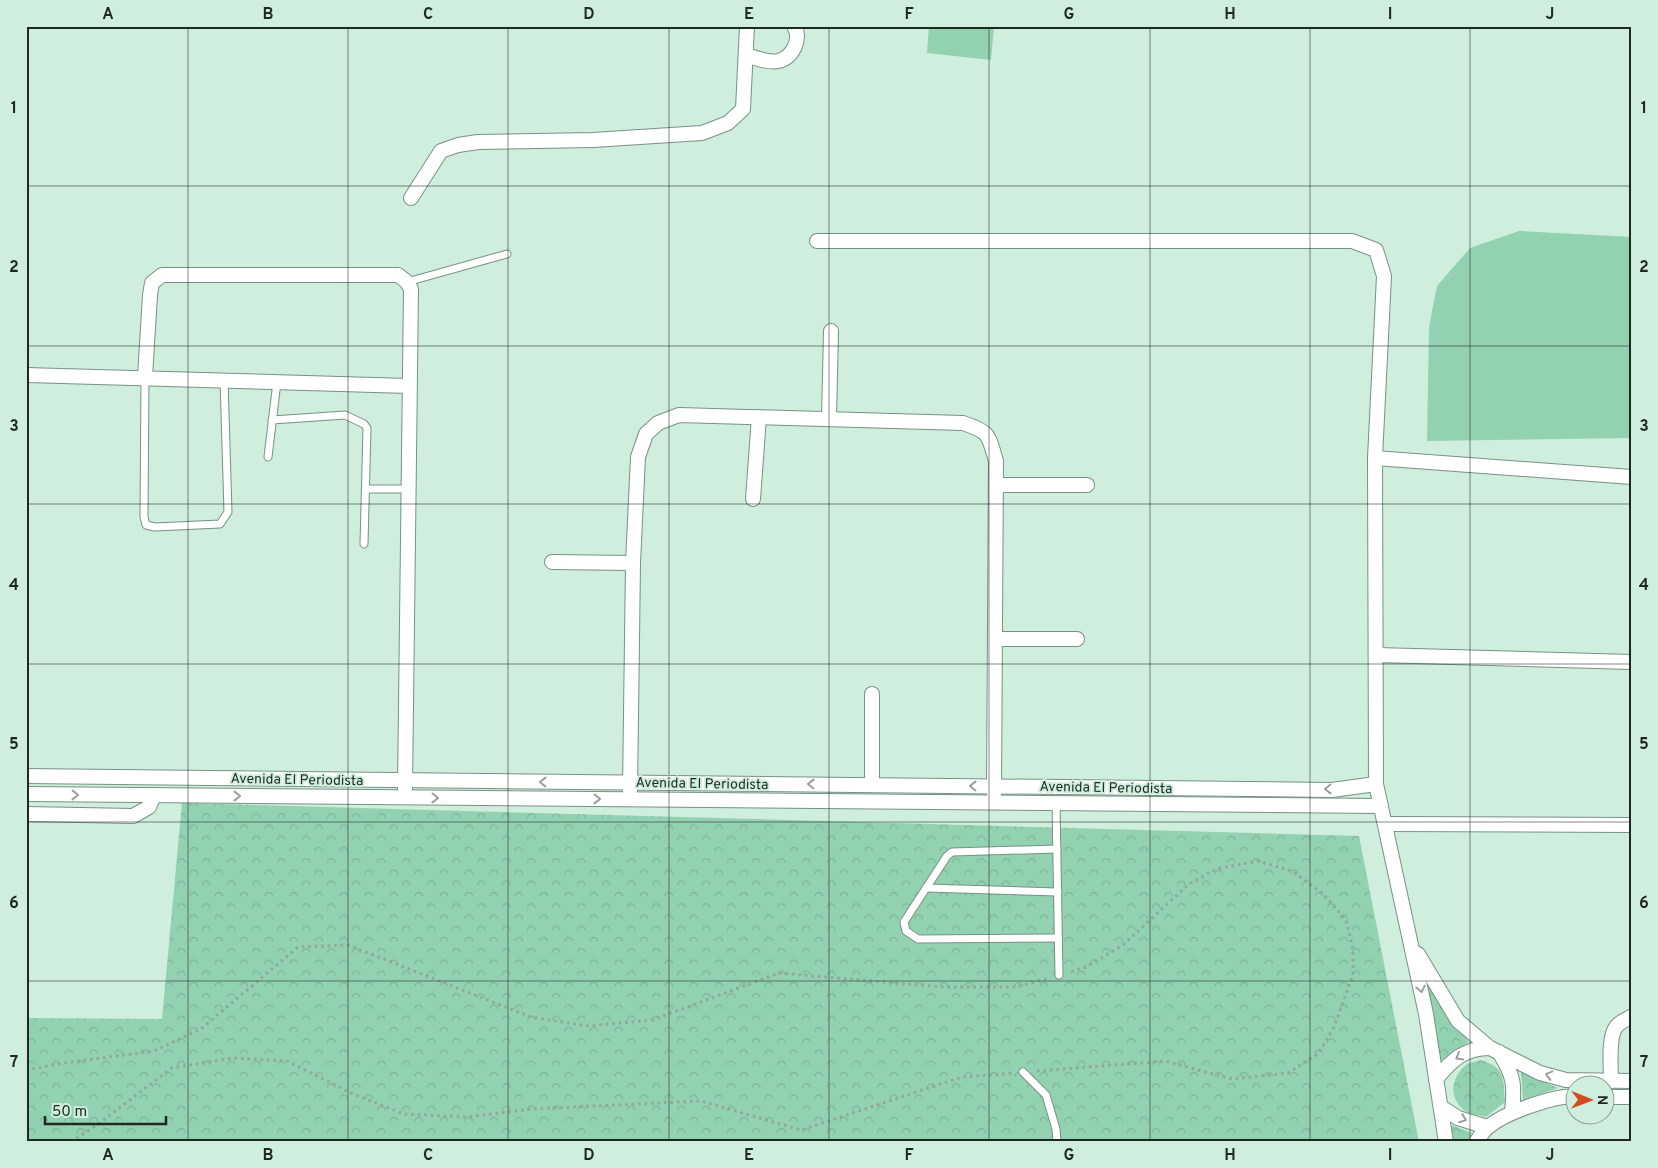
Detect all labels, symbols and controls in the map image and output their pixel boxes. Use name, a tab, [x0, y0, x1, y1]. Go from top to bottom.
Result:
text: A	[102, 5, 114, 25]
text: B	[262, 5, 274, 25]
text: C	[423, 5, 433, 25]
text: D	[583, 5, 595, 25]
text: E	[744, 5, 754, 25]
text: F	[904, 5, 914, 25]
text: G	[1064, 5, 1074, 25]
text: H	[1224, 5, 1236, 25]
text: I	[1388, 5, 1392, 25]
text: J	[1546, 5, 1554, 25]
text: 1	[11, 99, 17, 119]
text: 1	[1641, 99, 1647, 119]
text: 2	[9, 258, 19, 278]
text: 2	[1639, 258, 1649, 278]
text: 3	[9, 417, 19, 437]
text: 3	[1639, 417, 1649, 437]
text: 4	[9, 576, 19, 596]
text: 4	[1639, 576, 1649, 596]
text: 5	[9, 735, 19, 755]
text: 5	[1639, 735, 1649, 755]
street label: Avenida El Periodista	[230, 771, 363, 790]
street label: Avenida El Periodista	[635, 775, 768, 794]
one-way arrow	[539, 776, 547, 787]
one-way arrow	[806, 779, 814, 789]
street label: Avenida El Periodista	[1039, 779, 1172, 798]
one-way arrow	[969, 781, 976, 791]
one-way arrow	[1324, 784, 1332, 795]
one-way arrow	[72, 790, 79, 800]
one-way arrow	[234, 791, 242, 801]
one-way arrow	[432, 793, 439, 803]
one-way arrow	[594, 794, 602, 804]
text: 6	[9, 894, 19, 914]
text: 6	[1639, 894, 1649, 914]
one-way arrow	[1415, 984, 1426, 993]
one-way arrow	[1456, 1050, 1465, 1060]
text: 7	[10, 1053, 18, 1073]
text: 7	[1640, 1053, 1648, 1073]
one-way arrow	[1545, 1071, 1553, 1081]
north arrow	[1566, 1076, 1616, 1126]
scale bar	[45, 1093, 166, 1125]
text: N	[1593, 1095, 1610, 1105]
text: 50 m	[52, 1103, 87, 1122]
one-way arrow	[1458, 1113, 1467, 1123]
text: A	[102, 1146, 114, 1166]
text: B	[262, 1146, 274, 1166]
text: C	[423, 1146, 433, 1166]
text: D	[583, 1146, 595, 1166]
text: E	[744, 1146, 754, 1166]
text: F	[904, 1146, 914, 1166]
text: G	[1064, 1146, 1074, 1166]
text: H	[1224, 1146, 1236, 1166]
text: I	[1388, 1146, 1392, 1166]
text: J	[1546, 1146, 1554, 1166]

